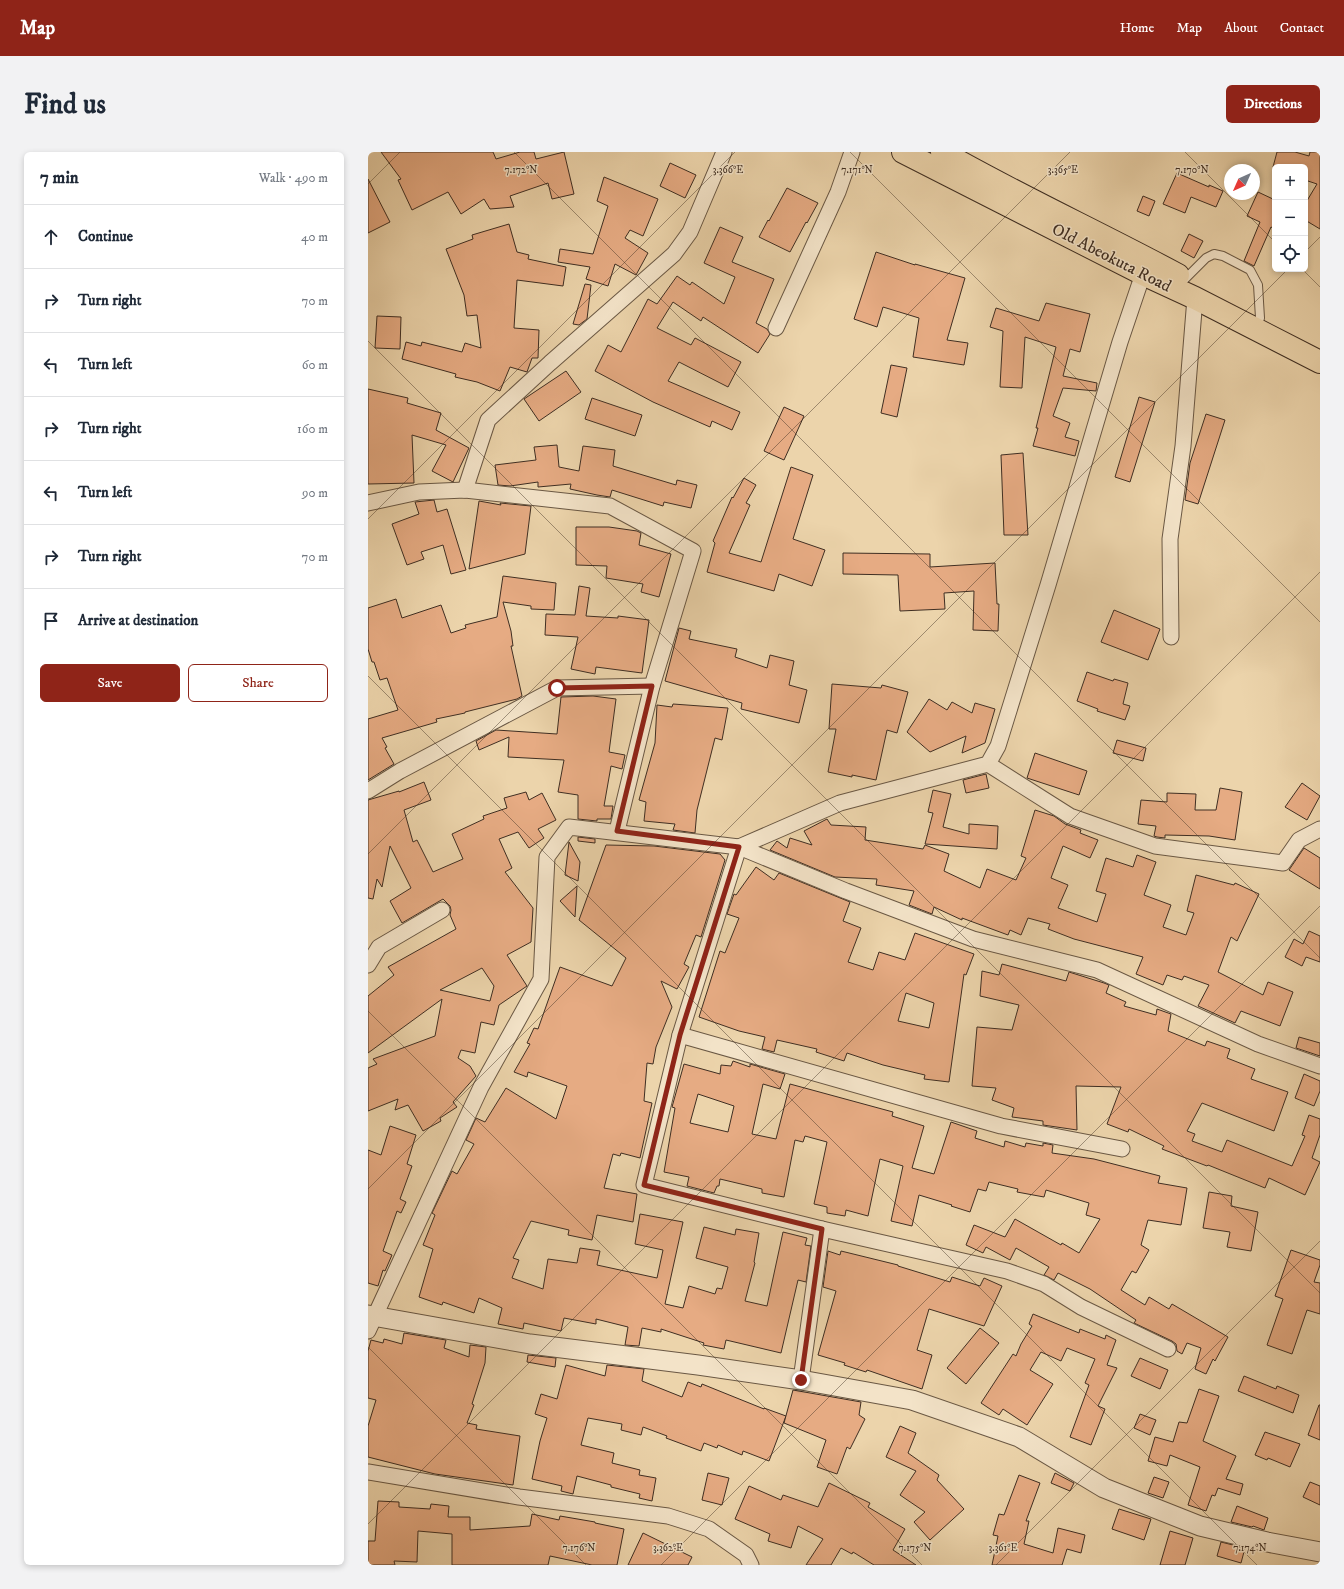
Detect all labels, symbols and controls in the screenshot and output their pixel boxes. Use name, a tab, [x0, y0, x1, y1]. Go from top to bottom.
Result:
text: Map	[20, 17, 55, 40]
text: Home	[1120, 19, 1154, 37]
text: Map	[1176, 19, 1202, 37]
text: About	[1224, 19, 1258, 37]
text: Contact	[1280, 19, 1324, 37]
button: Directions	[1226, 85, 1320, 123]
text: Find us	[24, 87, 106, 122]
text: 7.172°N	[505, 164, 537, 176]
text: 3.366°E	[713, 164, 743, 176]
text: 7.171°N	[841, 164, 873, 176]
text: 3.365°E	[1048, 164, 1078, 176]
text: 7.170°N	[1175, 164, 1209, 176]
north arrow	[1224, 164, 1260, 200]
map controls	[1272, 164, 1308, 272]
button: +	[1272, 164, 1308, 200]
text: 7 min	[40, 167, 79, 189]
text: Walk · 490 m	[259, 170, 328, 186]
button: −	[1272, 200, 1308, 236]
street label: Old Abeokuta Road	[1048, 218, 1175, 298]
icon: ahead	[40, 226, 62, 248]
text: Continue	[78, 227, 133, 246]
text: 40 m	[301, 229, 328, 245]
button: locate	[1272, 236, 1308, 272]
icon: right	[40, 290, 62, 312]
text: Turn right	[78, 291, 141, 310]
text: 70 m	[302, 293, 328, 309]
icon: left	[40, 354, 62, 376]
text: Turn left	[78, 355, 132, 374]
text: 60 m	[302, 357, 328, 373]
icon: right	[40, 418, 62, 440]
text: Turn right	[78, 419, 141, 438]
text: 160 m	[297, 421, 328, 437]
icon: left	[40, 482, 62, 504]
text: Turn left	[78, 483, 132, 502]
text: 90 m	[302, 485, 328, 501]
icon: right	[40, 546, 62, 568]
text: Turn right	[78, 547, 141, 566]
text: 70 m	[302, 549, 328, 565]
icon: arrive	[40, 610, 62, 632]
text: Arrive at destination	[78, 611, 198, 630]
button: Save	[40, 664, 180, 702]
button: Share	[188, 664, 328, 702]
route start	[548, 679, 566, 697]
route end	[792, 1371, 810, 1389]
text: 7.176°N	[562, 1542, 596, 1554]
text: 3.362°E	[653, 1542, 683, 1554]
text: 7.175°N	[899, 1542, 931, 1554]
text: 3.361°E	[989, 1542, 1017, 1554]
text: 7.174°N	[1233, 1542, 1267, 1554]

